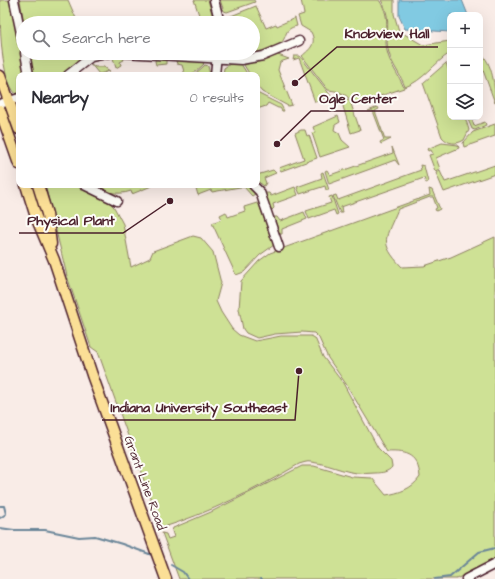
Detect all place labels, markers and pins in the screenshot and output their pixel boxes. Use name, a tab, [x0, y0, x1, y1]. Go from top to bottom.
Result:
callout: Knobview Hall	[337, 21, 438, 47]
callout: Ogle Center	[311, 85, 404, 111]
callout: Physical Plant	[19, 207, 123, 233]
callout: Indiana University Southeast	[102, 394, 295, 420]

